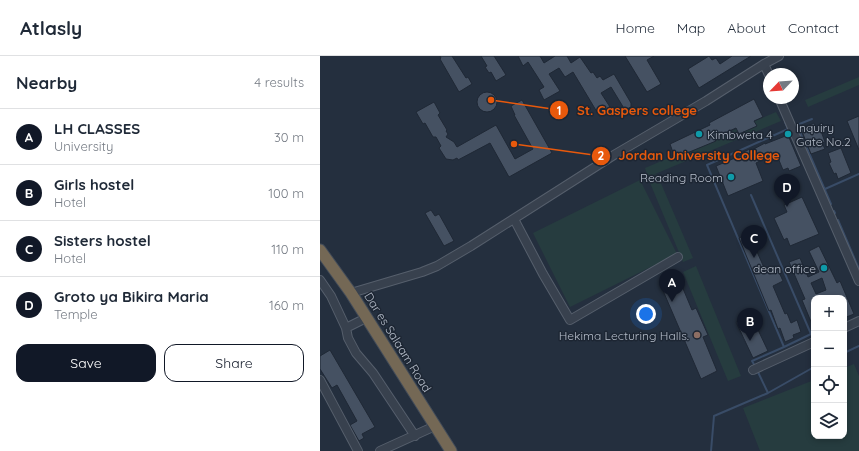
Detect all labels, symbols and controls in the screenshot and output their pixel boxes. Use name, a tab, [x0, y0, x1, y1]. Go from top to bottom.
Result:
text: Atlasly	[20, 16, 82, 40]
text: Home	[616, 19, 655, 37]
text: Map	[677, 19, 705, 37]
text: About	[727, 19, 766, 37]
text: Contact	[788, 19, 839, 37]
north arrow	[763, 68, 799, 104]
text: Nearby	[16, 72, 77, 93]
text: 4 results	[254, 74, 304, 90]
callout: St. Gaspers college	[549, 98, 705, 123]
text: St. Gaspers college	[577, 102, 697, 118]
text: 1	[557, 103, 561, 118]
text: LH CLASSES	[54, 119, 140, 138]
place label: Inquiry Gate No.2	[796, 120, 851, 149]
place label: Kimbweta 4	[707, 127, 773, 142]
text: A	[25, 129, 33, 145]
text: 30 m	[274, 129, 304, 145]
marker: Kimbweta 4	[694, 129, 704, 139]
marker: Inquiry Gate No.2	[783, 129, 793, 139]
text: University	[54, 138, 113, 154]
callout: Jordan University College	[591, 143, 788, 168]
text: Jordan University College	[618, 147, 780, 163]
text: 2	[598, 148, 605, 163]
place label: Reading Room	[640, 170, 723, 185]
marker: Reading Room	[726, 172, 736, 182]
pin: D	[774, 174, 800, 207]
text: Girls hostel	[54, 175, 134, 194]
text: B	[25, 185, 33, 201]
text: 100 m	[268, 185, 304, 201]
text: Hotel	[54, 194, 86, 210]
pin: C	[741, 225, 767, 258]
text: Sisters hostel	[54, 231, 151, 250]
text: C	[25, 241, 33, 257]
text: 110 m	[271, 241, 304, 257]
text: Hotel	[54, 250, 86, 266]
place label: dean office	[753, 261, 816, 276]
marker: dean office	[819, 263, 829, 273]
pin: A	[659, 269, 685, 302]
text: Groto ya Bikira Maria	[54, 287, 209, 306]
street label: Dar es Salaam Road	[361, 289, 435, 395]
map controls	[811, 295, 847, 439]
button: +	[811, 295, 847, 331]
text: D	[24, 297, 34, 313]
text: 160 m	[269, 297, 304, 313]
your location	[636, 304, 656, 324]
text: Temple	[54, 306, 98, 322]
pin: B	[737, 308, 763, 341]
place label: Hekima Lecturing Halls.	[559, 328, 689, 343]
marker: Hekima Lecturing Halls.	[692, 330, 702, 340]
button: −	[811, 331, 847, 367]
button: Save	[16, 344, 156, 382]
button: Share	[164, 344, 304, 382]
button: locate	[811, 367, 847, 403]
button: layers	[811, 403, 847, 439]

